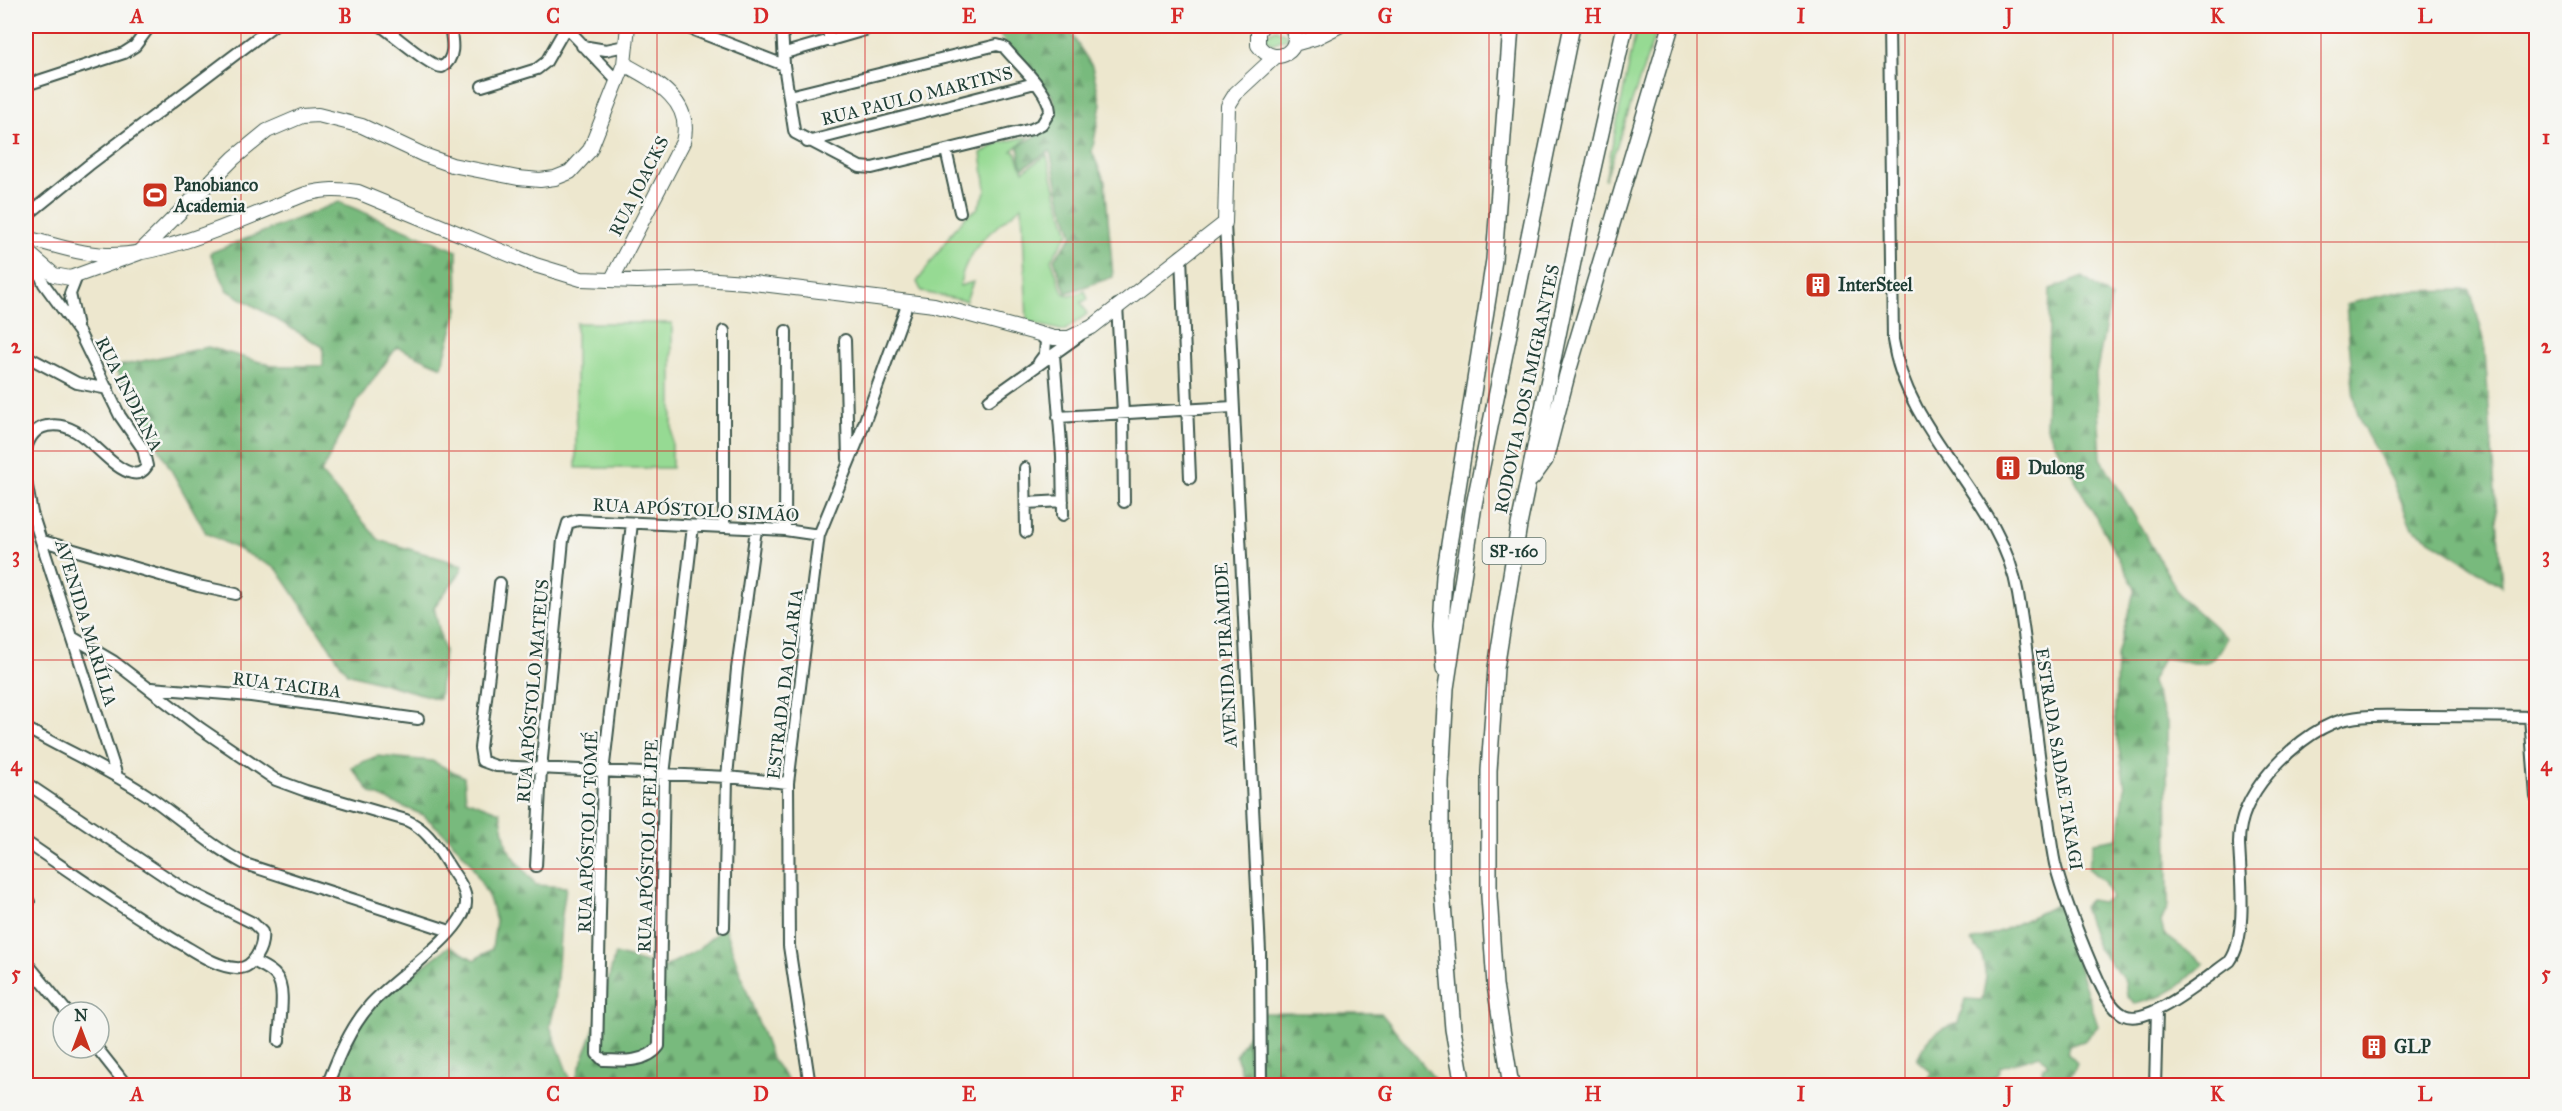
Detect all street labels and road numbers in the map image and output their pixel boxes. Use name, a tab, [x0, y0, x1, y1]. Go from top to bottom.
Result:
street label: RUA PAULO MARTINS	[819, 62, 1015, 130]
street label: RUA JOACKS	[604, 132, 674, 240]
street label: RODOVIA DOS IMIGRANTES	[1490, 262, 1564, 516]
street label: RUA INDIANA	[91, 333, 167, 455]
street label: RUA APÓSTOLO SIMÃO	[592, 492, 800, 526]
street label: AVENIDA MARÍLIA	[50, 535, 124, 709]
road number: SP-160	[1482, 538, 1546, 564]
street label: AVENIDA PIRÂMIDE	[1209, 562, 1242, 749]
street label: RUA APÓSTOLO MATEUS	[510, 578, 554, 804]
street label: ESTRADA DA OLARIA	[762, 587, 808, 781]
street label: ESTRADA SADAE TAKAGI	[2031, 646, 2088, 872]
street label: RUA TACIBA	[231, 667, 343, 703]
street label: RUA APÓSTOLO TOMÉ	[571, 730, 603, 933]
street label: RUA APÓSTOLO FELIPE	[631, 739, 663, 953]

